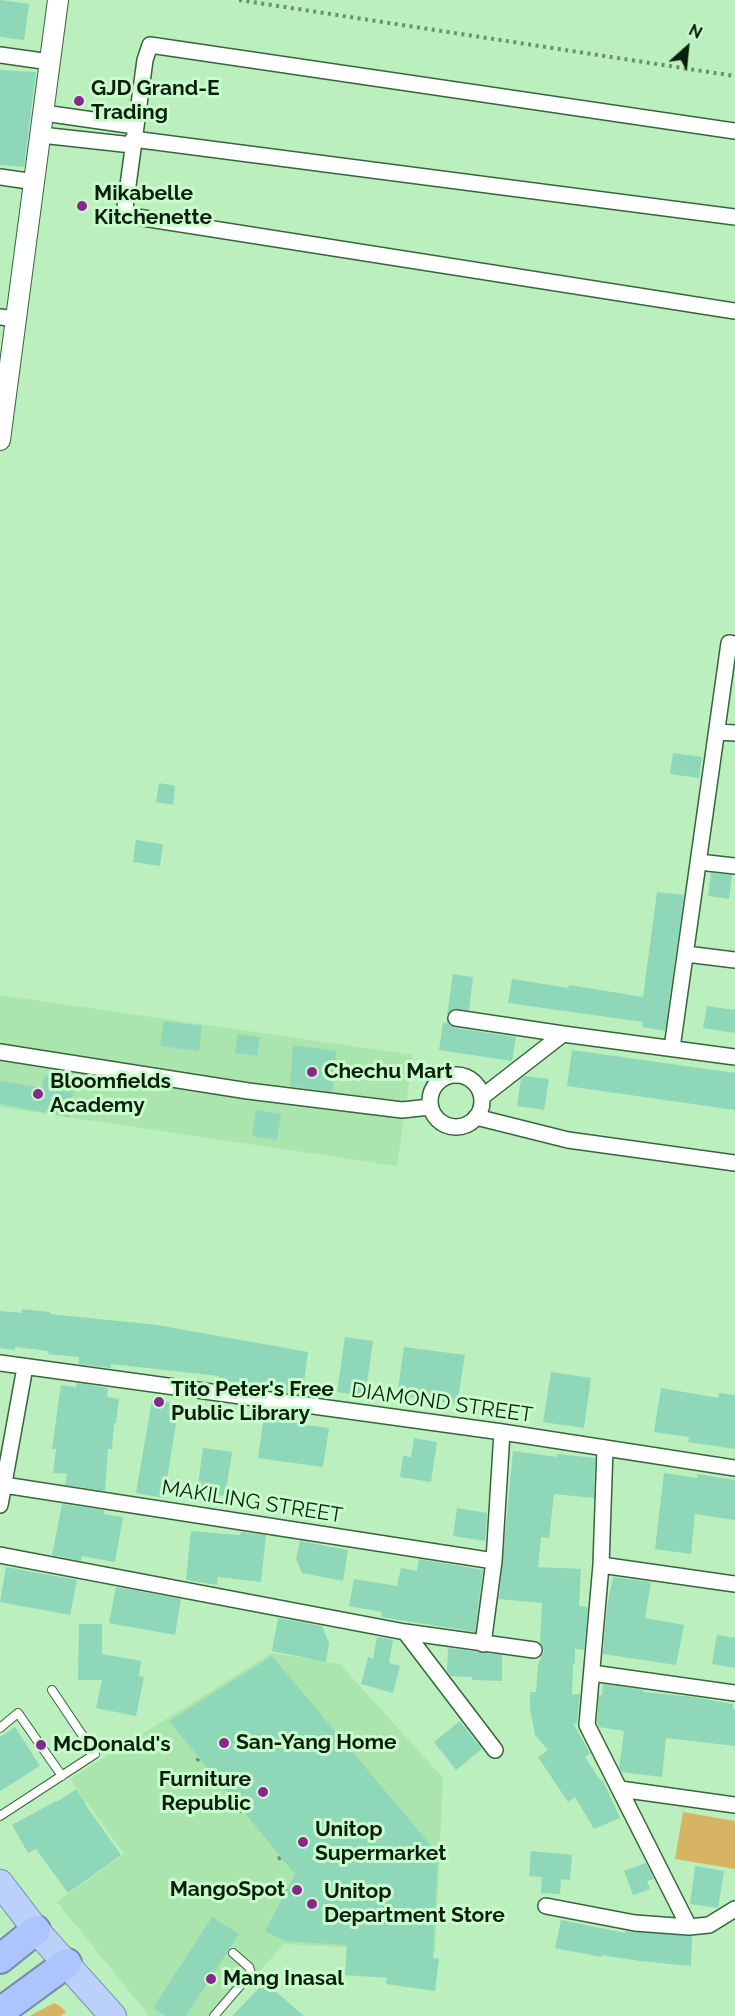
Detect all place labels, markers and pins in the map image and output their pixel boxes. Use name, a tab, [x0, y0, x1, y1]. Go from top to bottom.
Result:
place label: GJD Grand-E Trading	[91, 76, 220, 126]
marker: GJD Grand-E Trading	[72, 94, 86, 108]
place label: Mikabelle Kitchenette	[94, 181, 212, 231]
marker: Mikabelle Kitchenette	[75, 199, 89, 213]
place label: Chechu Mart	[324, 1059, 452, 1085]
marker: Chechu Mart	[305, 1065, 319, 1079]
place label: Bloomfields Academy	[50, 1069, 171, 1119]
marker: Bloomfields Academy	[31, 1087, 45, 1101]
place label: Tito Peter's Free Public Library	[171, 1377, 334, 1427]
marker: Tito Peter's Free Public Library	[152, 1395, 166, 1409]
place label: San-Yang Home	[236, 1730, 397, 1756]
place label: McDonald's	[53, 1732, 171, 1758]
marker: San-Yang Home	[217, 1736, 231, 1750]
marker: McDonald's	[34, 1738, 48, 1752]
place label: Furniture Republic	[159, 1767, 251, 1817]
marker: Furniture Republic	[256, 1785, 270, 1799]
place label: Unitop Supermarket	[315, 1817, 446, 1867]
marker: Unitop Supermarket	[296, 1835, 310, 1849]
place label: MangoSpot	[170, 1877, 285, 1903]
place label: Unitop Department Store	[324, 1879, 505, 1929]
marker: MangoSpot	[290, 1883, 304, 1897]
marker: Unitop Department Store	[305, 1897, 319, 1911]
place label: Mang Inasal	[223, 1966, 344, 1992]
marker: Mang Inasal	[204, 1972, 218, 1986]

